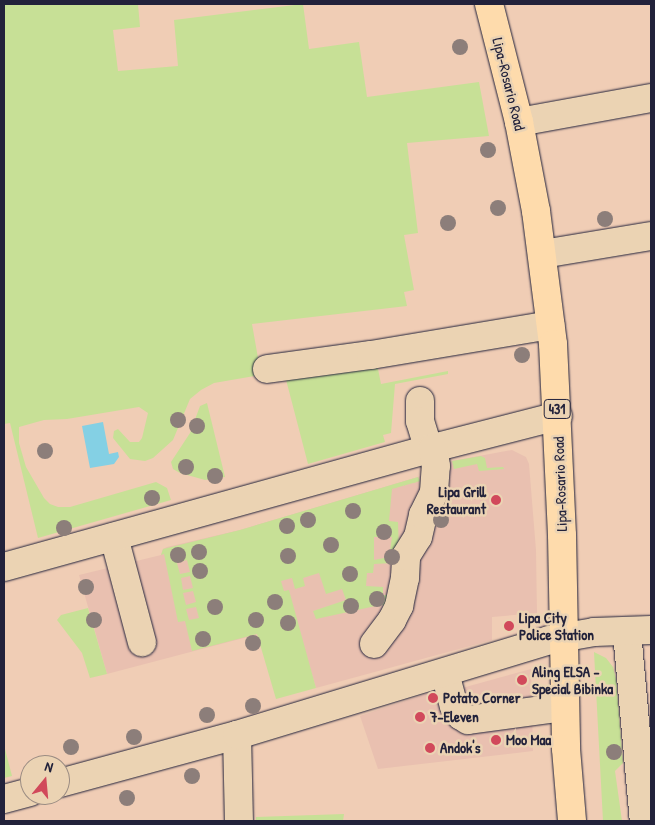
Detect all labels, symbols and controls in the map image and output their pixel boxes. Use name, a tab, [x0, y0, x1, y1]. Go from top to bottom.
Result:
street label: Lipa-Rosario Road	[489, 36, 529, 132]
road number: 431	[543, 398, 571, 420]
street label: Lipa-Rosario Road	[549, 436, 571, 532]
place label: Lipa Grill Restaurant	[427, 482, 486, 517]
marker: Lipa Grill Restaurant	[490, 494, 502, 506]
place label: Lipa City Police Station	[519, 608, 594, 643]
marker: Lipa City Police Station	[503, 620, 515, 632]
place label: Aling ELSA - Special Bibinka	[532, 662, 613, 697]
marker: Aling ELSA - Special Bibinka	[516, 674, 528, 686]
place label: Potato Corner	[443, 689, 521, 707]
marker: Potato Corner	[427, 692, 439, 704]
place label: 7-Eleven	[430, 708, 479, 726]
marker: 7-Eleven	[414, 711, 426, 723]
place label: Moo Maa	[506, 731, 551, 749]
marker: Moo Maa	[490, 734, 502, 746]
place label: Andok's	[440, 739, 480, 757]
marker: Andok's	[424, 742, 436, 754]
north arrow	[20, 755, 70, 805]
text: N	[43, 756, 56, 776]

